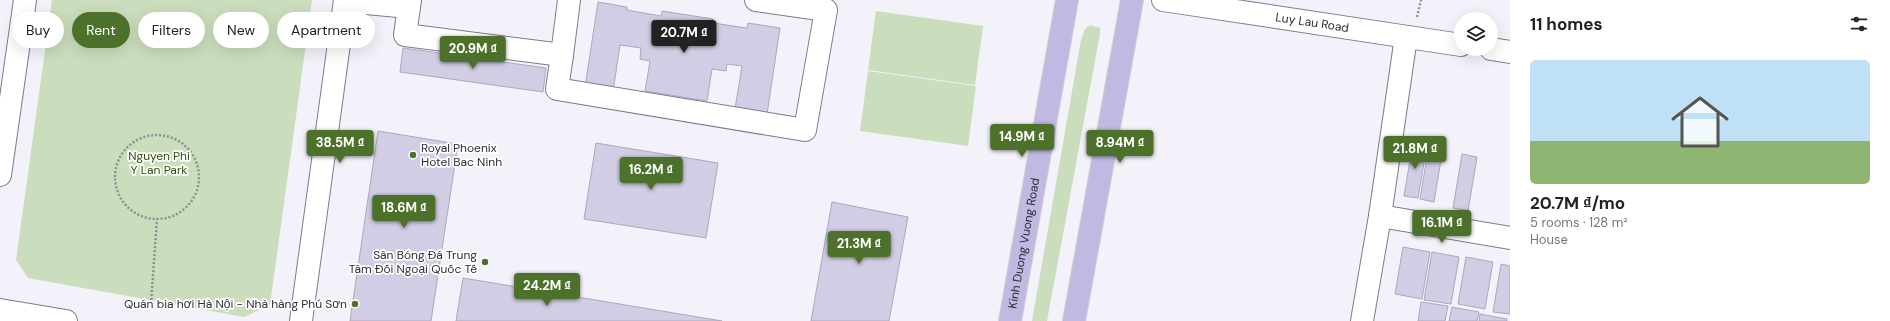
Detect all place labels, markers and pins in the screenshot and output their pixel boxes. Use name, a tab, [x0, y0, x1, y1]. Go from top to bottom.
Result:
pin: 20.7M ₫	[647, 20, 721, 54]
pin: 20.9M ₫	[436, 36, 510, 70]
pin: 14.9M ₫	[985, 124, 1059, 158]
pin: 38.5M ₫	[303, 130, 377, 164]
pin: 8.94M ₫	[1083, 130, 1157, 164]
pin: 21.8M ₫	[1378, 136, 1452, 170]
place label: Royal Phoenix Hotel Bac Ninh	[421, 140, 502, 170]
marker: Royal Phoenix Hotel Bac Ninh	[408, 150, 418, 160]
pin: 16.2M ₫	[614, 157, 688, 191]
pin: 18.6M ₫	[367, 195, 441, 229]
pin: 16.1M ₫	[1405, 210, 1479, 244]
pin: 21.3M ₫	[822, 231, 896, 265]
place label: Sân Bóng Đá Trung Tâm Đối Ngoại Quốc Tế	[349, 247, 477, 277]
marker: Sân Bóng Đá Trung Tâm Đối Ngoại Quốc Tế	[480, 257, 490, 267]
pin: 24.2M ₫	[510, 273, 584, 307]
place label: Quán bia hơi Hà Nội - Nhà hàng Phú Sơn	[124, 296, 347, 312]
marker: Quán bia hơi Hà Nội - Nhà hàng Phú Sơn	[350, 299, 360, 309]

